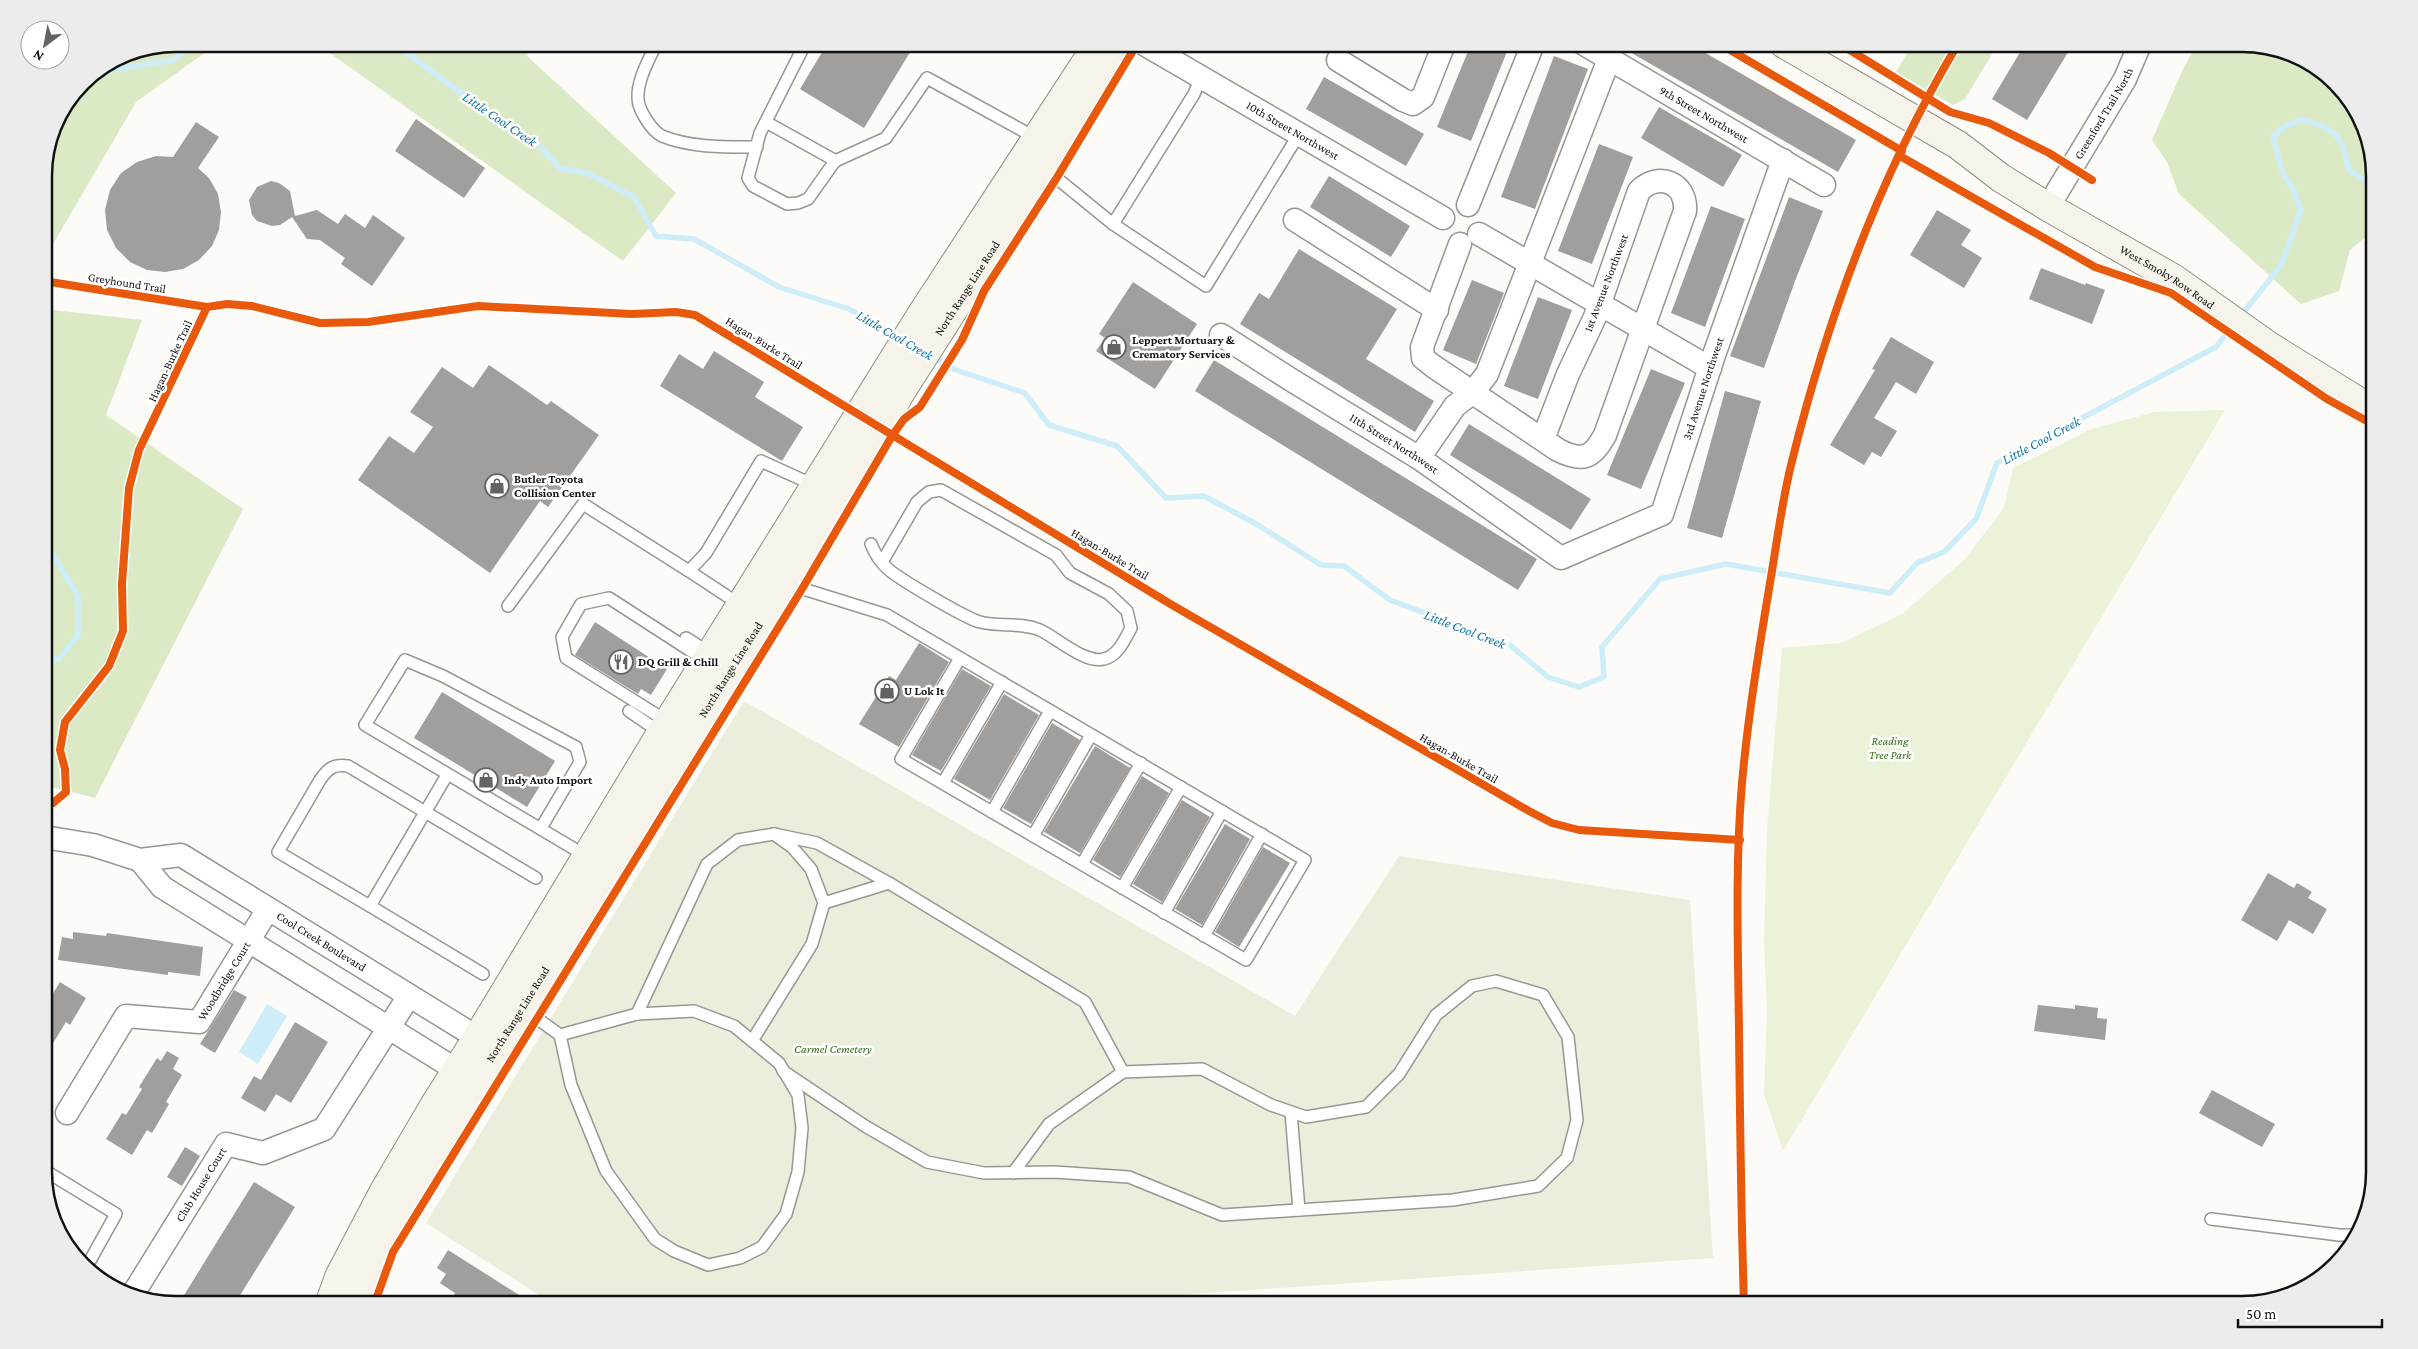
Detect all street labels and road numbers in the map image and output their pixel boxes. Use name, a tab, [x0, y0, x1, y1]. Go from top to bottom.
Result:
street label: Greenford Trail North	[2071, 65, 2136, 162]
street label: 9th Street Northwest	[1657, 83, 1752, 146]
street label: 10th Street Northwest	[1244, 98, 1342, 163]
street label: 1st Avenue Northwest	[1581, 231, 1631, 334]
street label: North Range Line Road	[932, 238, 1003, 338]
street label: West Smoky Row Road	[2117, 242, 2218, 313]
street label: Greyhound Trail	[87, 270, 167, 296]
street label: Hagan-Burke Trail	[723, 314, 805, 372]
street label: Hagan-Burke Trail	[145, 318, 195, 404]
street label: 3rd Avenue Northwest	[1680, 334, 1727, 442]
street label: 11th Street Northwest	[1347, 410, 1442, 477]
street label: Hagan-Burke Trail	[1069, 525, 1151, 583]
street label: North Range Line Road	[696, 619, 766, 720]
street label: Hagan-Burke Trail	[1417, 730, 1501, 786]
street label: Cool Creek Boulevard	[274, 909, 369, 975]
street label: Woodbridge Court	[195, 938, 254, 1023]
street label: North Range Line Road	[483, 963, 553, 1065]
street label: Club House Court	[173, 1144, 230, 1224]

